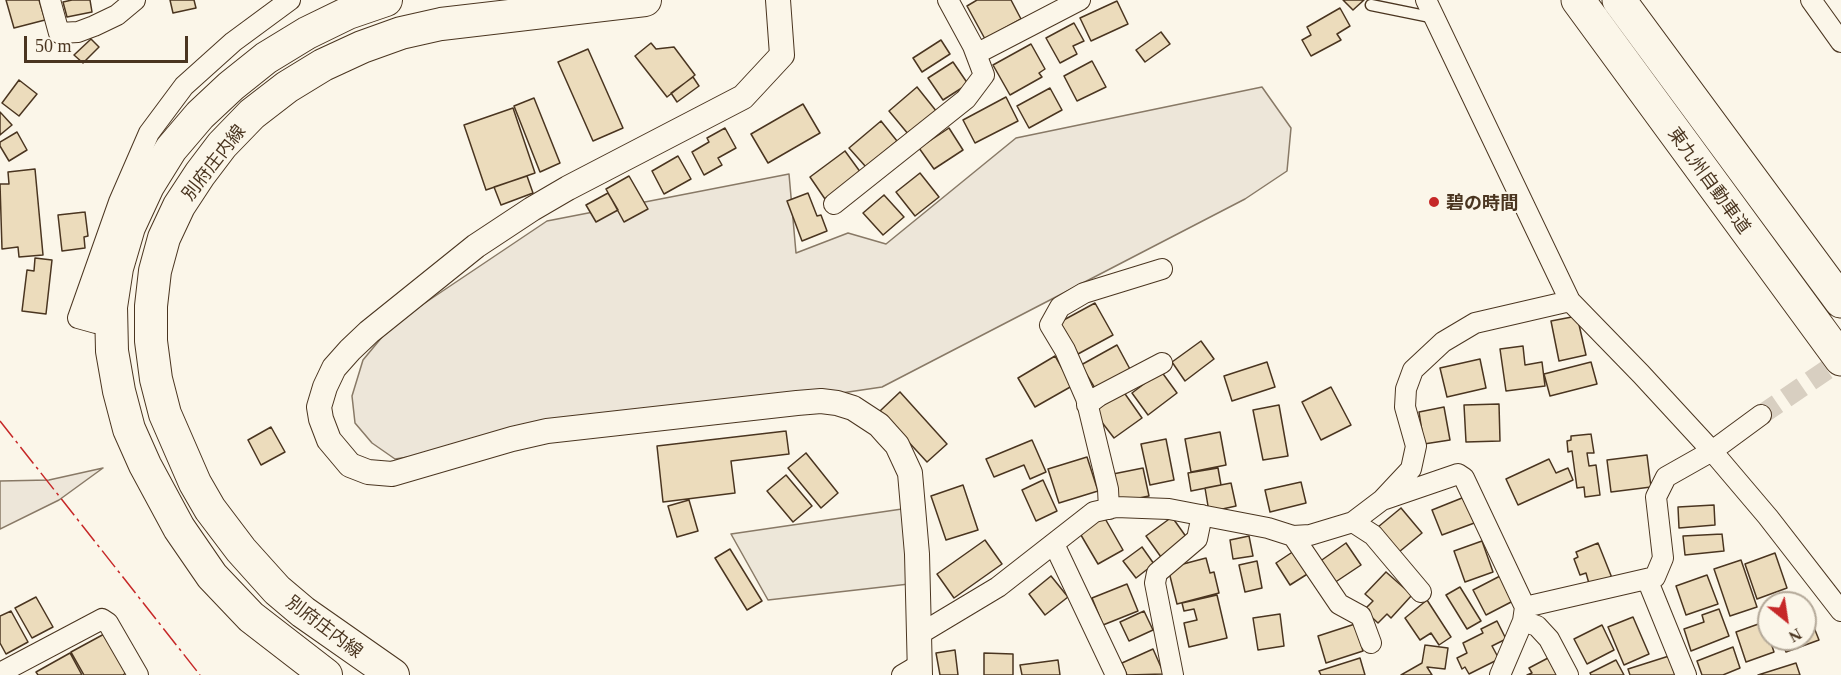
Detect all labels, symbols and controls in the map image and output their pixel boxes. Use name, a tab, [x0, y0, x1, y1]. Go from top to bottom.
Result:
scale bar	[27, 24, 190, 62]
text: 50 m	[35, 36, 72, 56]
street label: 別府庄内線	[177, 120, 249, 204]
street label: 東九州自動車道	[1664, 123, 1756, 237]
place label: 碧の時間	[1446, 191, 1518, 213]
marker: 碧の時間	[1427, 195, 1441, 209]
street label: 別府庄内線	[283, 590, 367, 662]
north arrow	[1757, 591, 1817, 651]
text: N	[1786, 625, 1805, 646]

